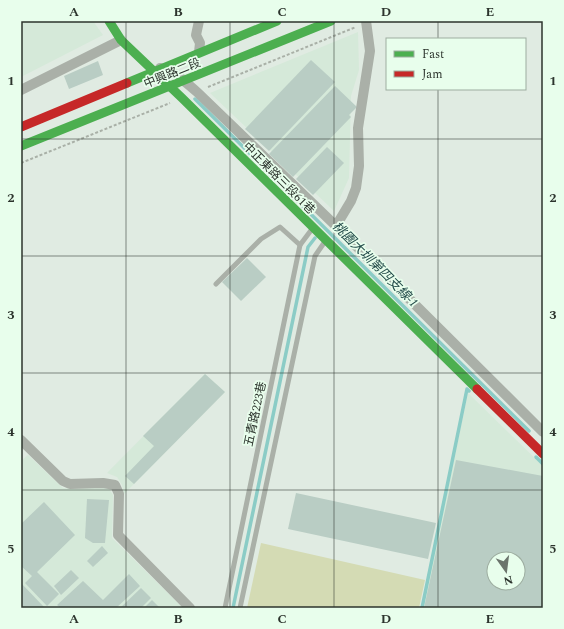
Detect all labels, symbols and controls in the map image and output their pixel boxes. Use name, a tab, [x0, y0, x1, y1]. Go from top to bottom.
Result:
text: A	[69, 2, 79, 22]
text: B	[173, 2, 183, 22]
text: C	[277, 2, 287, 22]
text: D	[381, 2, 391, 22]
text: E	[486, 2, 495, 22]
legend	[386, 38, 526, 90]
text: Fast	[422, 45, 444, 64]
street label: 中興路二段	[141, 53, 204, 94]
text: Jam	[422, 65, 443, 84]
text: 1	[7, 71, 15, 91]
text: 1	[549, 71, 557, 91]
street label: 中正東路三段61巷	[238, 138, 319, 219]
text: 2	[7, 188, 15, 208]
text: 2	[549, 188, 557, 208]
water label: 桃園大圳第四支線-1	[328, 217, 423, 312]
text: 3	[7, 305, 15, 325]
text: 3	[549, 305, 557, 325]
street label: 五青路223巷	[239, 380, 272, 448]
text: 4	[7, 422, 15, 442]
text: 4	[549, 422, 557, 442]
text: 5	[7, 539, 15, 559]
text: 5	[549, 539, 557, 559]
north arrow	[486, 551, 526, 591]
text: N	[502, 571, 515, 590]
text: A	[69, 609, 79, 629]
text: B	[173, 609, 183, 629]
text: C	[277, 609, 287, 629]
text: D	[381, 609, 391, 629]
text: E	[486, 609, 495, 629]

